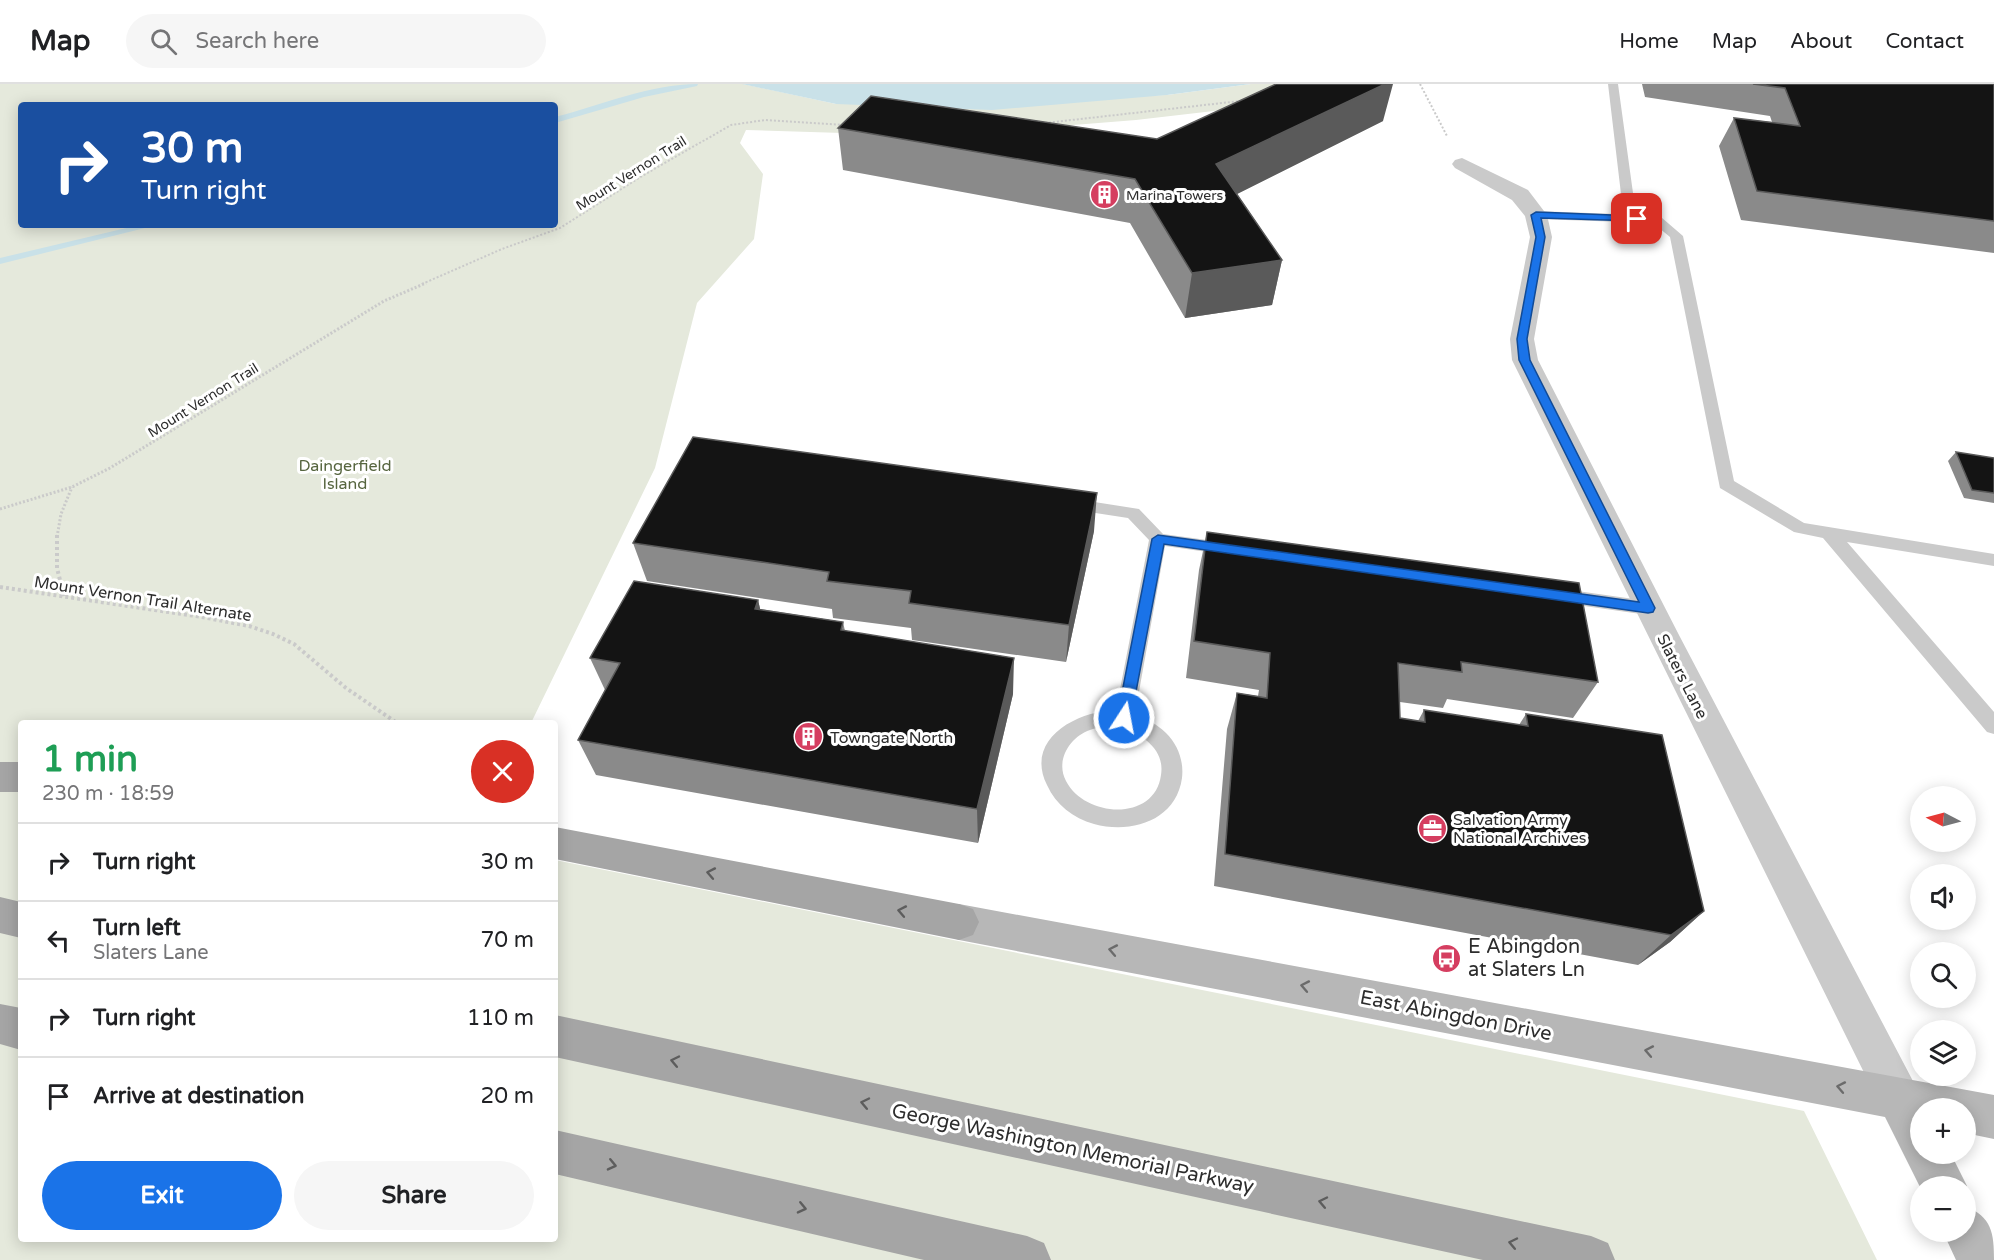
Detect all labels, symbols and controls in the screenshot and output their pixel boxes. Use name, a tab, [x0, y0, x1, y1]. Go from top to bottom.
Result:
search box	[126, 14, 546, 68]
text: Map	[30, 24, 90, 58]
icon: search	[147, 25, 180, 58]
text: Search here	[195, 28, 319, 54]
text: Home	[1619, 29, 1679, 54]
text: Map	[1712, 29, 1757, 54]
text: About	[1790, 29, 1852, 54]
text: Contact	[1885, 29, 1964, 54]
text: 30 m	[141, 123, 243, 174]
icon: right	[42, 126, 120, 204]
street label: Mount Vernon Trail	[573, 133, 690, 214]
text: Turn right	[141, 174, 267, 207]
building icon: Marina Towers	[1089, 179, 1121, 211]
place label: Marina Towers	[1126, 187, 1224, 204]
pin	[1611, 193, 1662, 244]
icon: arrive	[1620, 202, 1653, 235]
street label: Mount Vernon Trail	[145, 360, 262, 441]
park label: Daingerfield Island	[298, 456, 392, 494]
street label: Mount Vernon Trail Alternate	[33, 572, 253, 626]
street label: Slaters Lane	[1652, 631, 1712, 722]
position arrow	[1092, 686, 1156, 750]
building icon: Towngate North	[793, 721, 825, 753]
place label: Towngate North	[830, 728, 953, 748]
text: 1 min	[42, 738, 138, 781]
button: close	[471, 740, 534, 803]
text: 230 m · 18:59	[42, 782, 174, 806]
north arrow	[1910, 786, 1976, 852]
map controls	[1910, 786, 1976, 1242]
place label: Salvation Army National Archives	[1453, 810, 1586, 848]
office icon: Salvation Army National Archives	[1416, 812, 1448, 844]
icon: right	[42, 846, 75, 879]
text: Turn right	[93, 849, 195, 875]
text: 30 m	[480, 849, 534, 875]
button: sound	[1910, 864, 1976, 930]
one-way arrow	[706, 867, 716, 880]
one-way arrow	[897, 905, 907, 918]
text: Turn left	[93, 915, 181, 941]
icon: left	[42, 924, 75, 957]
text: 70 m	[480, 927, 534, 953]
place label: E Abingdon at Slaters Ln	[1468, 935, 1585, 982]
text: Slaters Lane	[93, 941, 209, 965]
bus stop icon: E Abingdon at Slaters Ln	[1431, 942, 1463, 974]
button: search	[1910, 942, 1976, 1008]
one-way arrow	[1108, 945, 1118, 957]
one-way arrow	[1300, 980, 1310, 993]
street label: East Abingdon Drive	[1358, 986, 1554, 1046]
icon: right	[42, 1002, 75, 1035]
text: Turn right	[93, 1005, 195, 1031]
text: 110 m	[467, 1005, 534, 1031]
button: layers	[1910, 1020, 1976, 1086]
one-way arrow	[1645, 1045, 1655, 1058]
one-way arrow	[670, 1056, 680, 1069]
icon: arrive	[42, 1080, 75, 1113]
one-way arrow	[1836, 1081, 1846, 1094]
text: Arrive at destination	[93, 1083, 304, 1109]
text: 20 m	[480, 1083, 534, 1109]
one-way arrow	[861, 1097, 871, 1110]
button: +	[1910, 1098, 1976, 1164]
street label: George Washington Memorial Parkway	[890, 1099, 1256, 1199]
one-way arrow	[607, 1157, 617, 1170]
button: Exit	[42, 1161, 282, 1230]
button: Share	[294, 1161, 534, 1230]
button: −	[1910, 1176, 1976, 1242]
one-way arrow	[1318, 1196, 1328, 1209]
one-way arrow	[797, 1201, 807, 1214]
one-way arrow	[1509, 1237, 1519, 1250]

